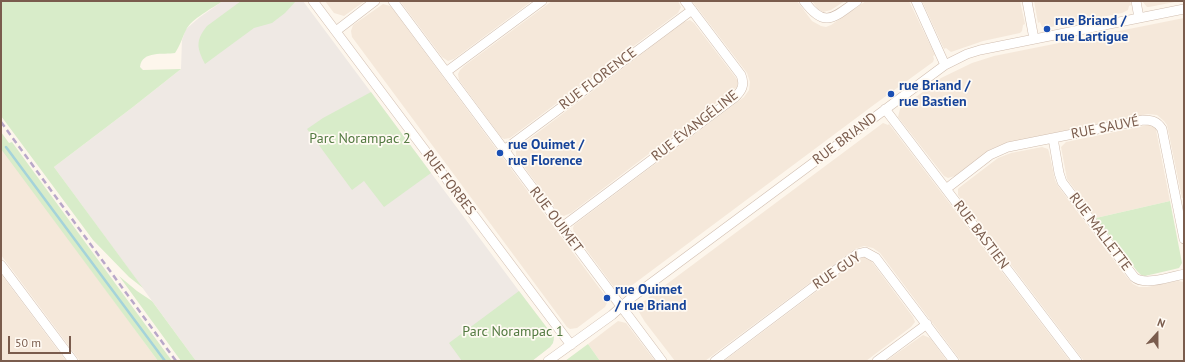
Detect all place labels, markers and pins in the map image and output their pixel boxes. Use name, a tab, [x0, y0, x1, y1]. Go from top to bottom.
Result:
place label: rue Briand / rue Lartigue	[1055, 13, 1128, 46]
marker: rue Briand / rue Lartigue	[1042, 24, 1052, 34]
place label: rue Briand / rue Bastien	[899, 78, 970, 110]
marker: rue Briand / rue Bastien	[886, 89, 896, 99]
place label: rue Ouimet / rue Florence	[508, 137, 584, 170]
marker: rue Ouimet / rue Florence	[495, 148, 505, 158]
place label: rue Ouimet / rue Briand	[615, 282, 686, 314]
marker: rue Ouimet / rue Briand	[602, 293, 612, 303]

